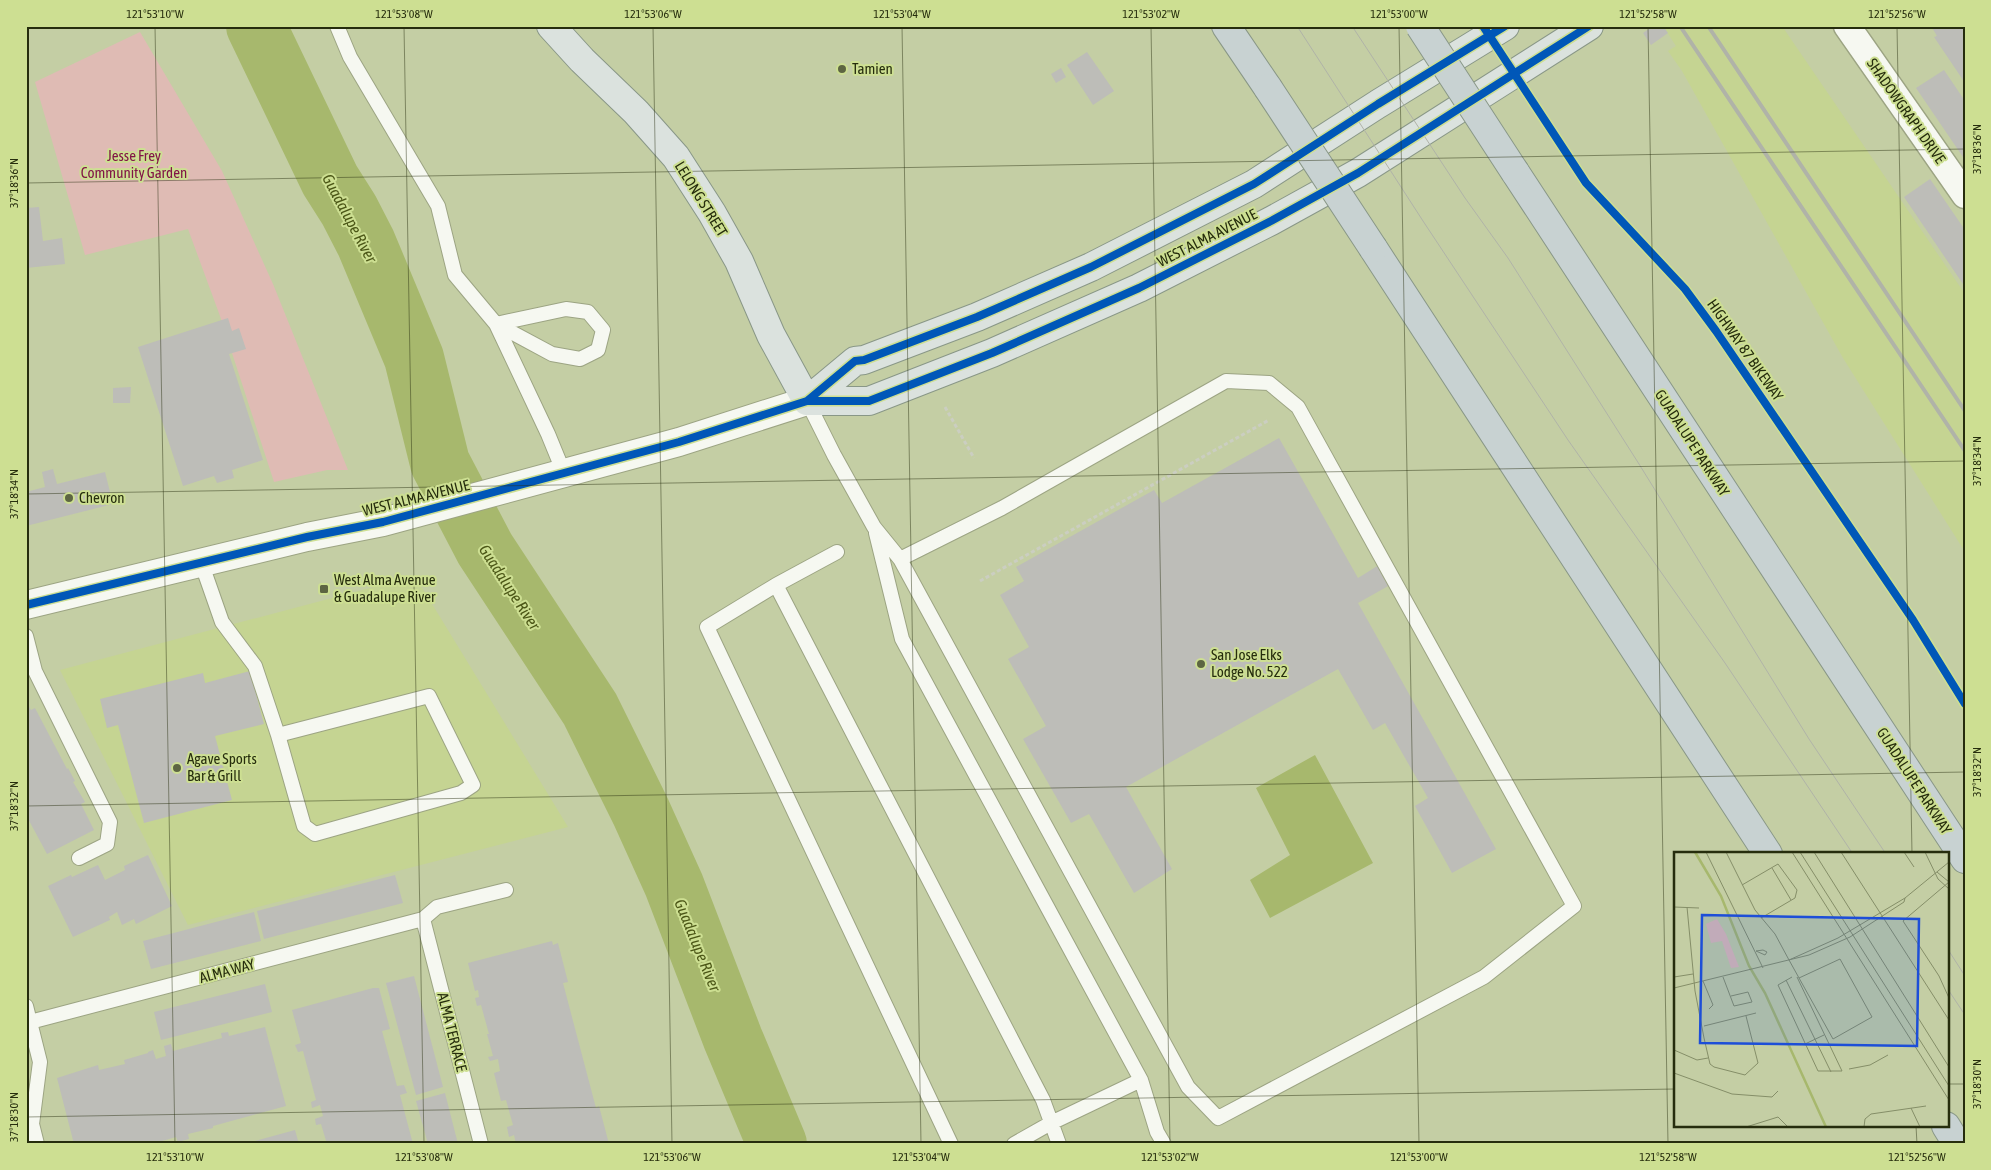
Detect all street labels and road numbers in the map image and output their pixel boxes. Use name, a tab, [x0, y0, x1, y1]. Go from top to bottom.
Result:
street label: SHADOWGRAPH DRIVE	[1864, 55, 1949, 167]
street label: LELONG STREET	[672, 158, 731, 240]
street label: WEST ALMA AVENUE	[1154, 205, 1260, 270]
street label: HIGHWAY 87 BIKEWAY	[1704, 296, 1787, 404]
street label: GUADALUPE PARKWAY	[1652, 386, 1733, 499]
street label: WEST ALMA AVENUE	[361, 476, 472, 519]
street label: GUADALUPE PARKWAY	[1874, 724, 1955, 837]
street label: ALMA WAY	[197, 955, 257, 986]
street label: ALMA TERRACE	[434, 990, 471, 1074]

